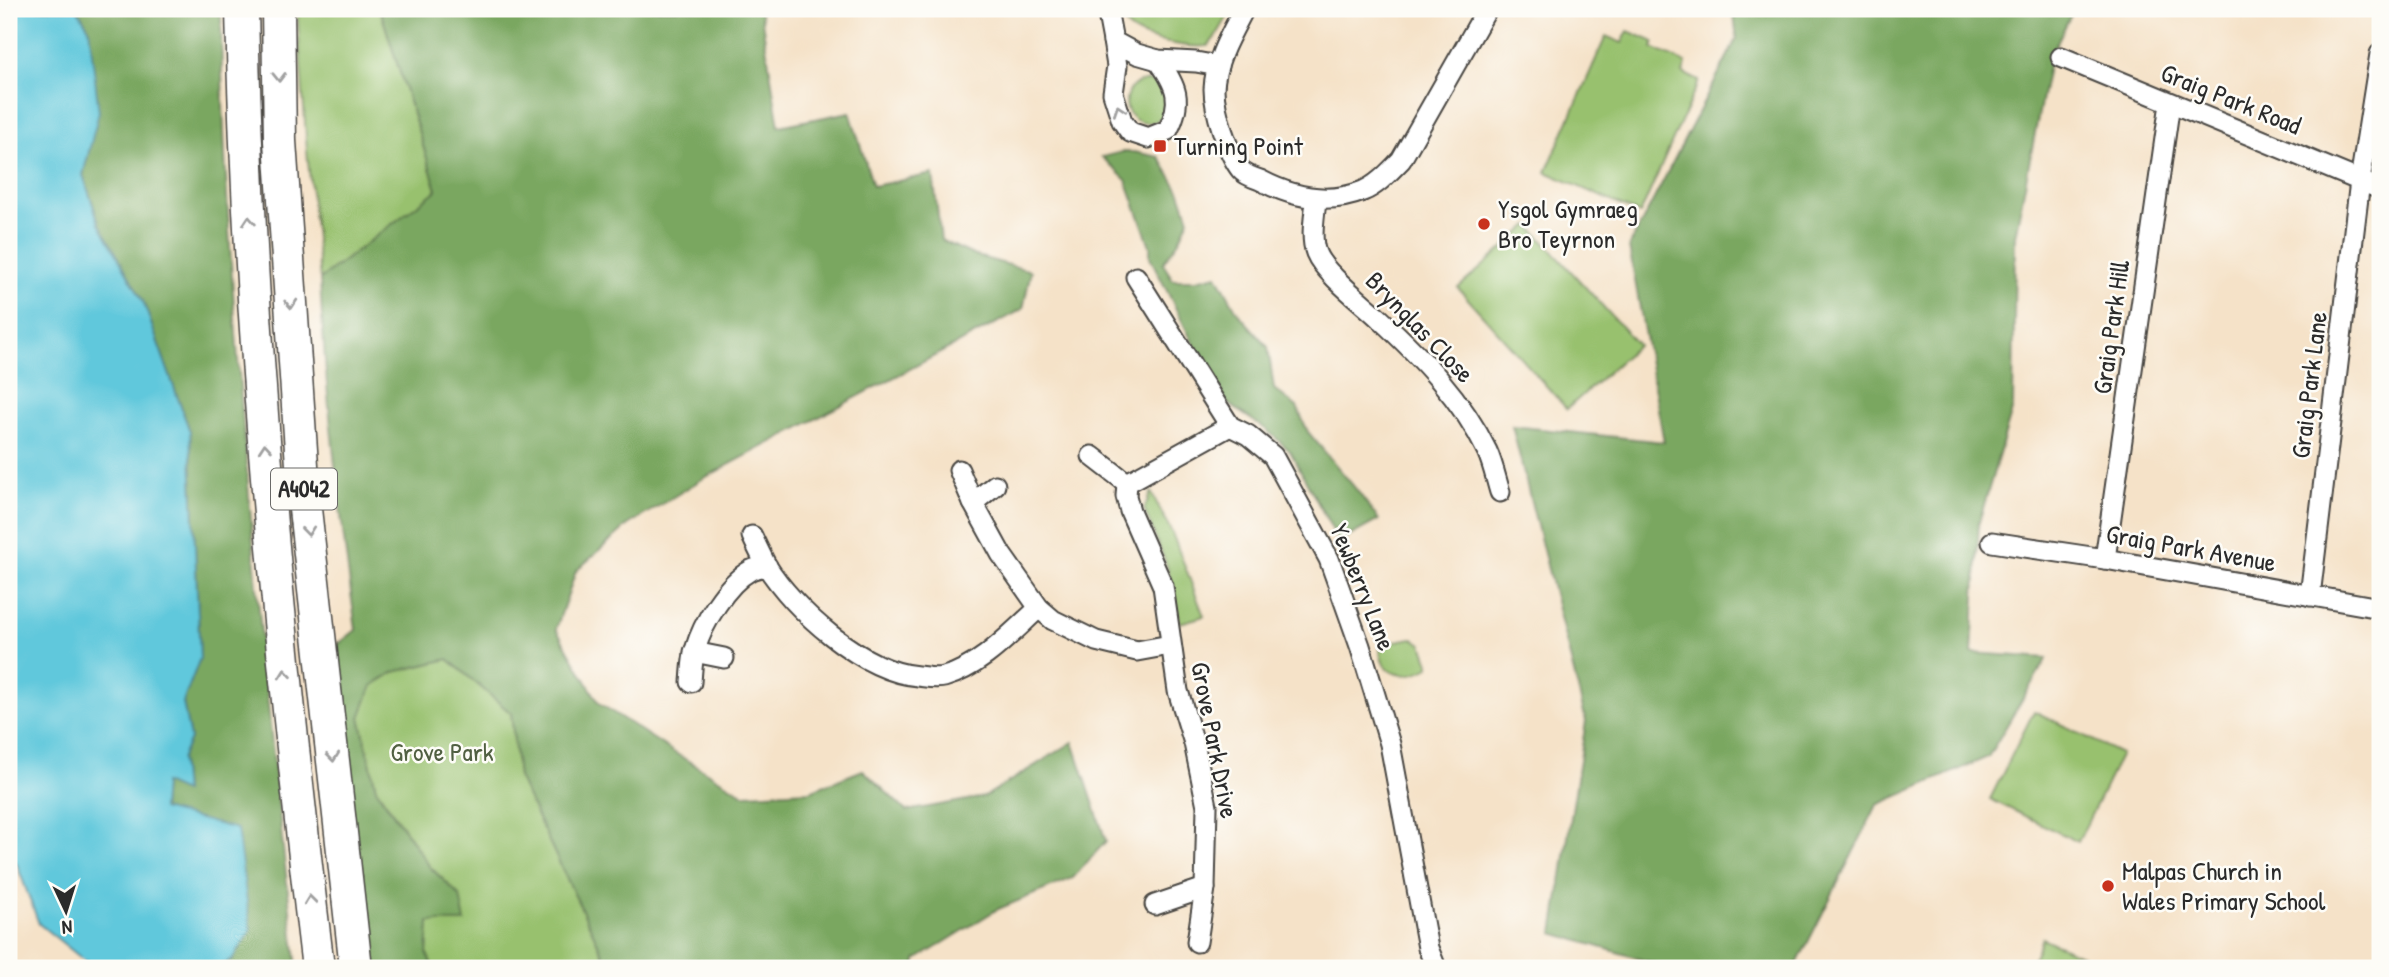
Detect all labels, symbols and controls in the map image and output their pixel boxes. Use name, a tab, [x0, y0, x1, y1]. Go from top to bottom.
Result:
street label: Graig Park Road	[2156, 55, 2306, 143]
one-way arrow	[271, 72, 287, 83]
one-way arrow	[1113, 105, 1127, 117]
place label: Turning Point	[1174, 128, 1304, 163]
marker: Turning Point	[1152, 138, 1168, 154]
place label: Ysgol Gymraeg Bro Teyrnon	[1498, 191, 1638, 256]
one-way arrow	[242, 215, 257, 226]
marker: Ysgol Gymraeg Bro Teyrnon	[1476, 216, 1492, 232]
street label: Graig Park Hill	[2084, 257, 2137, 396]
street label: Brynglas Close	[1358, 263, 1482, 390]
one-way arrow	[283, 299, 298, 310]
street label: Graig Park Lane	[2282, 310, 2335, 460]
one-way arrow	[258, 442, 273, 453]
road number: A4042	[271, 468, 337, 510]
street label: Graig Park Avenue	[2104, 515, 2279, 580]
street label: Yewberry Lane	[1322, 518, 1405, 655]
one-way arrow	[300, 526, 315, 537]
street label: Grove Park Drive	[1183, 659, 1248, 821]
one-way arrow	[278, 669, 293, 680]
park label: Grove Park	[390, 734, 494, 769]
one-way arrow	[325, 751, 340, 763]
place label: Malpas Church in Wales Primary School	[2122, 853, 2326, 918]
north arrow	[32, 876, 102, 946]
marker: Malpas Church in Wales Primary School	[2100, 878, 2116, 894]
one-way arrow	[302, 895, 317, 906]
text: N	[61, 915, 73, 941]

